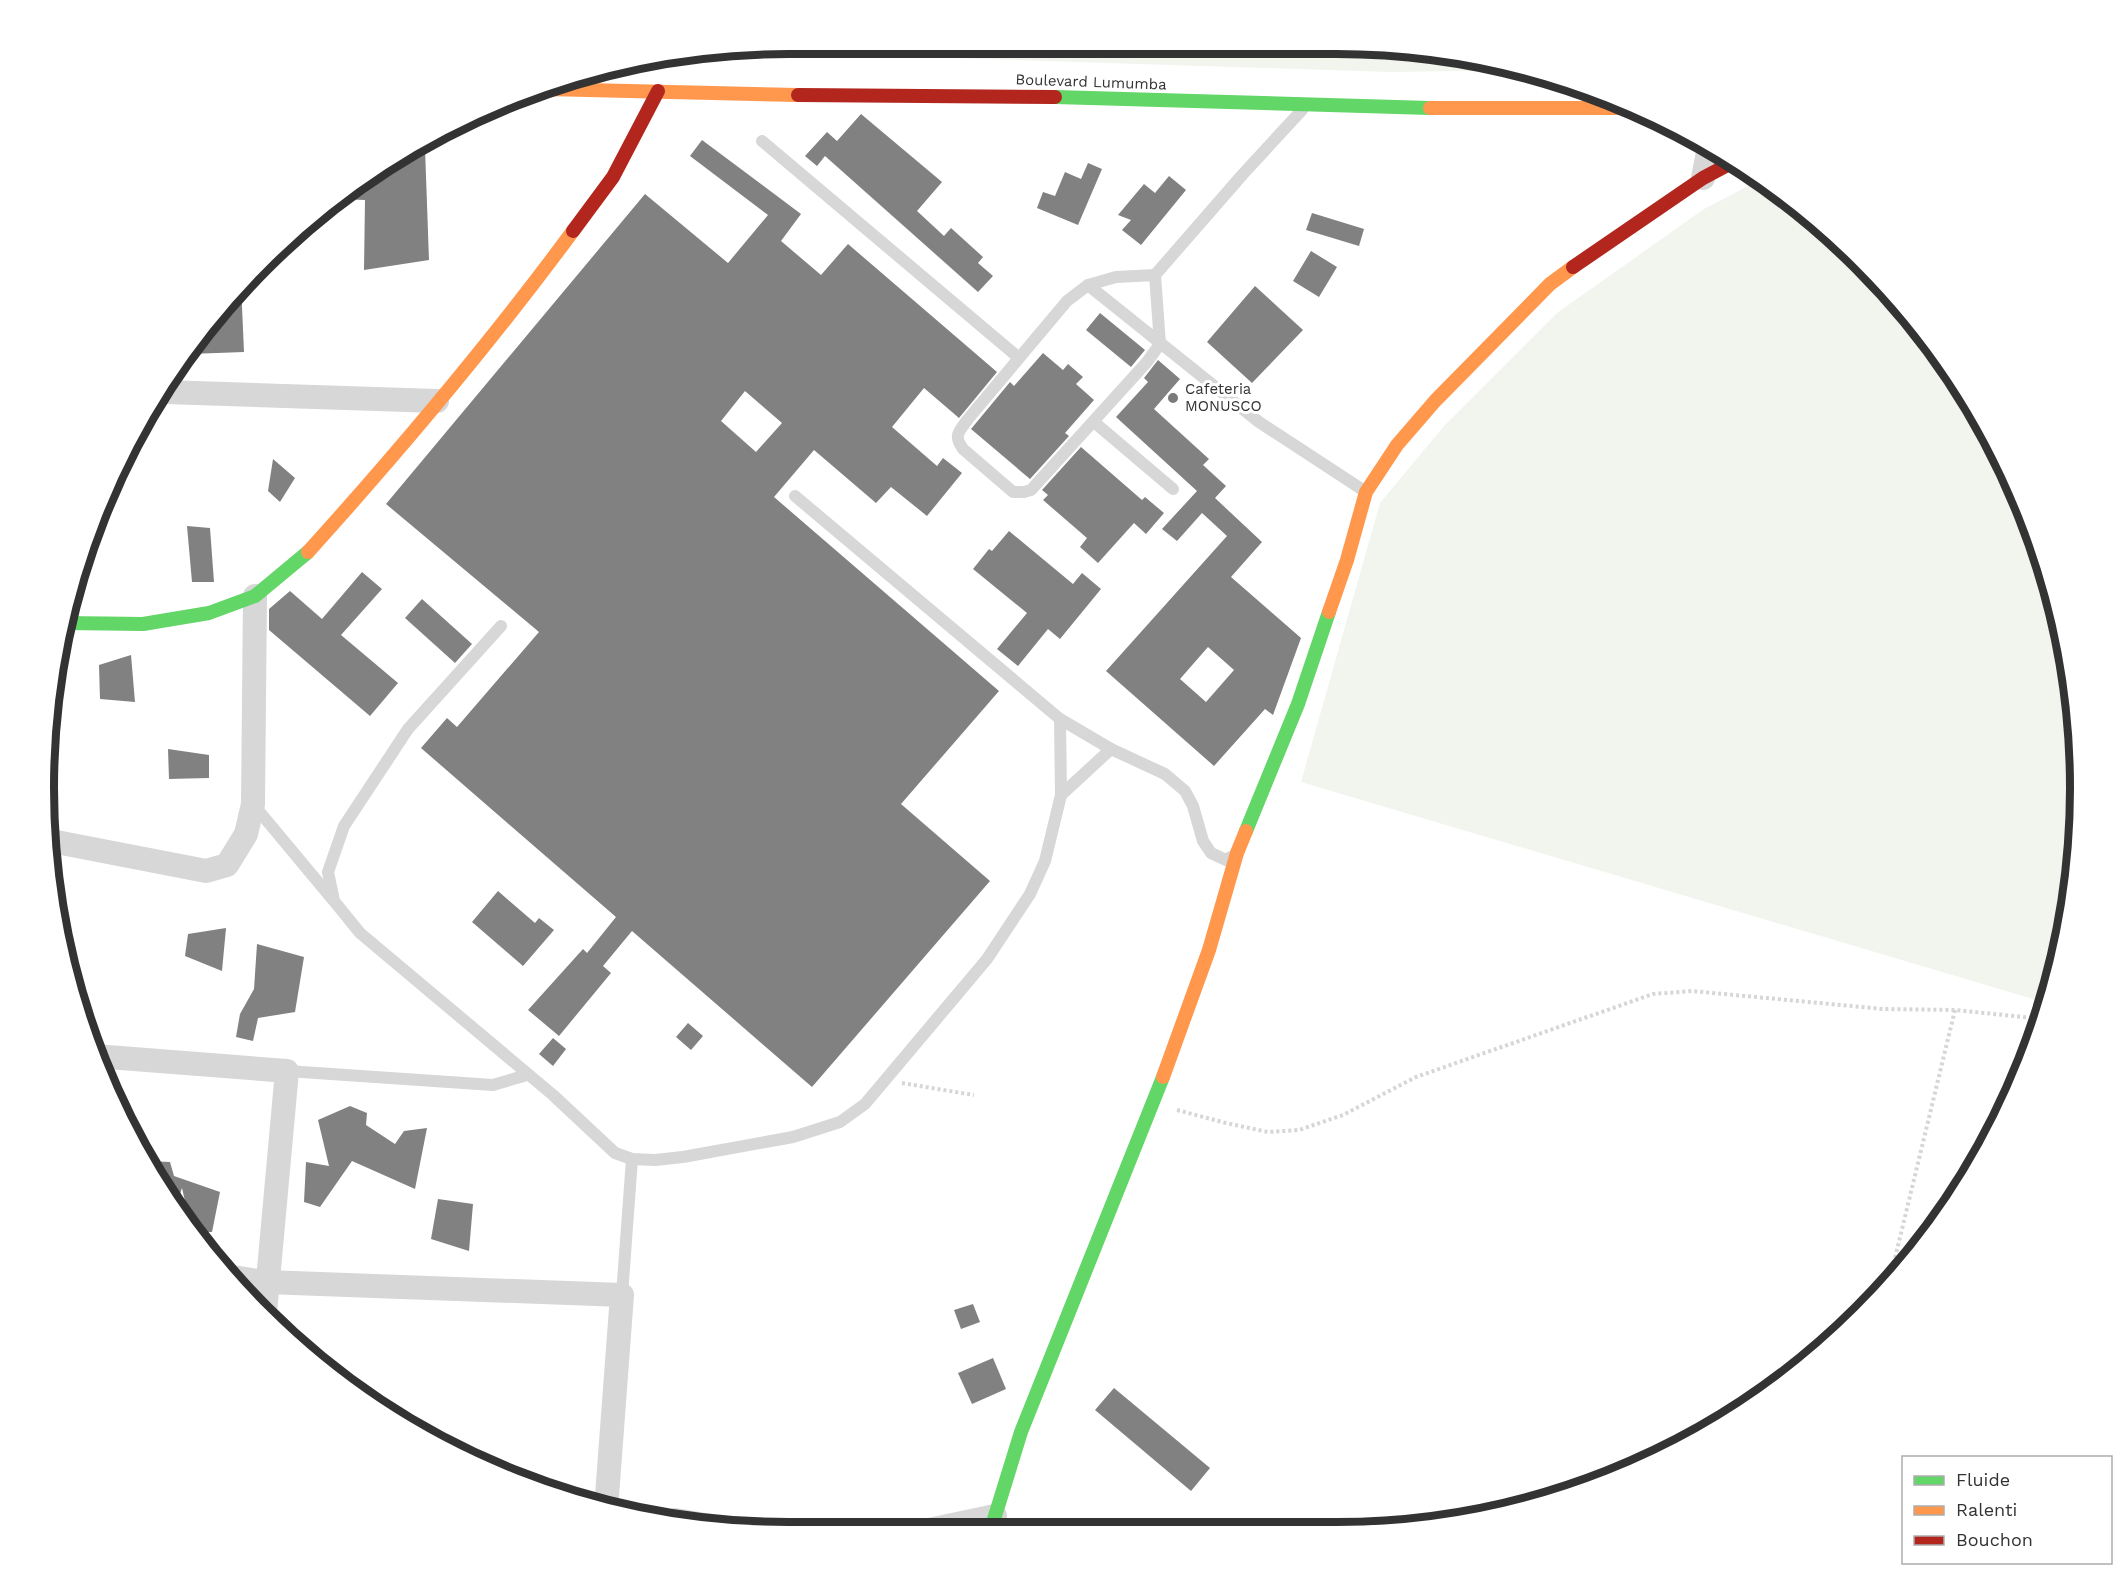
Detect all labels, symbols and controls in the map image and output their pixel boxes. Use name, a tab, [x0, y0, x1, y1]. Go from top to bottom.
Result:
street label: Boulevard Lumumba	[1015, 70, 1167, 94]
place label: Cafeteria MONUSCO	[1185, 380, 1262, 415]
marker: Cafeteria MONUSCO	[1166, 391, 1180, 405]
legend	[1902, 1456, 2112, 1564]
text: Fluide	[1956, 1469, 2010, 1490]
text: Ralenti	[1956, 1499, 2017, 1520]
text: Bouchon	[1956, 1529, 2033, 1550]

